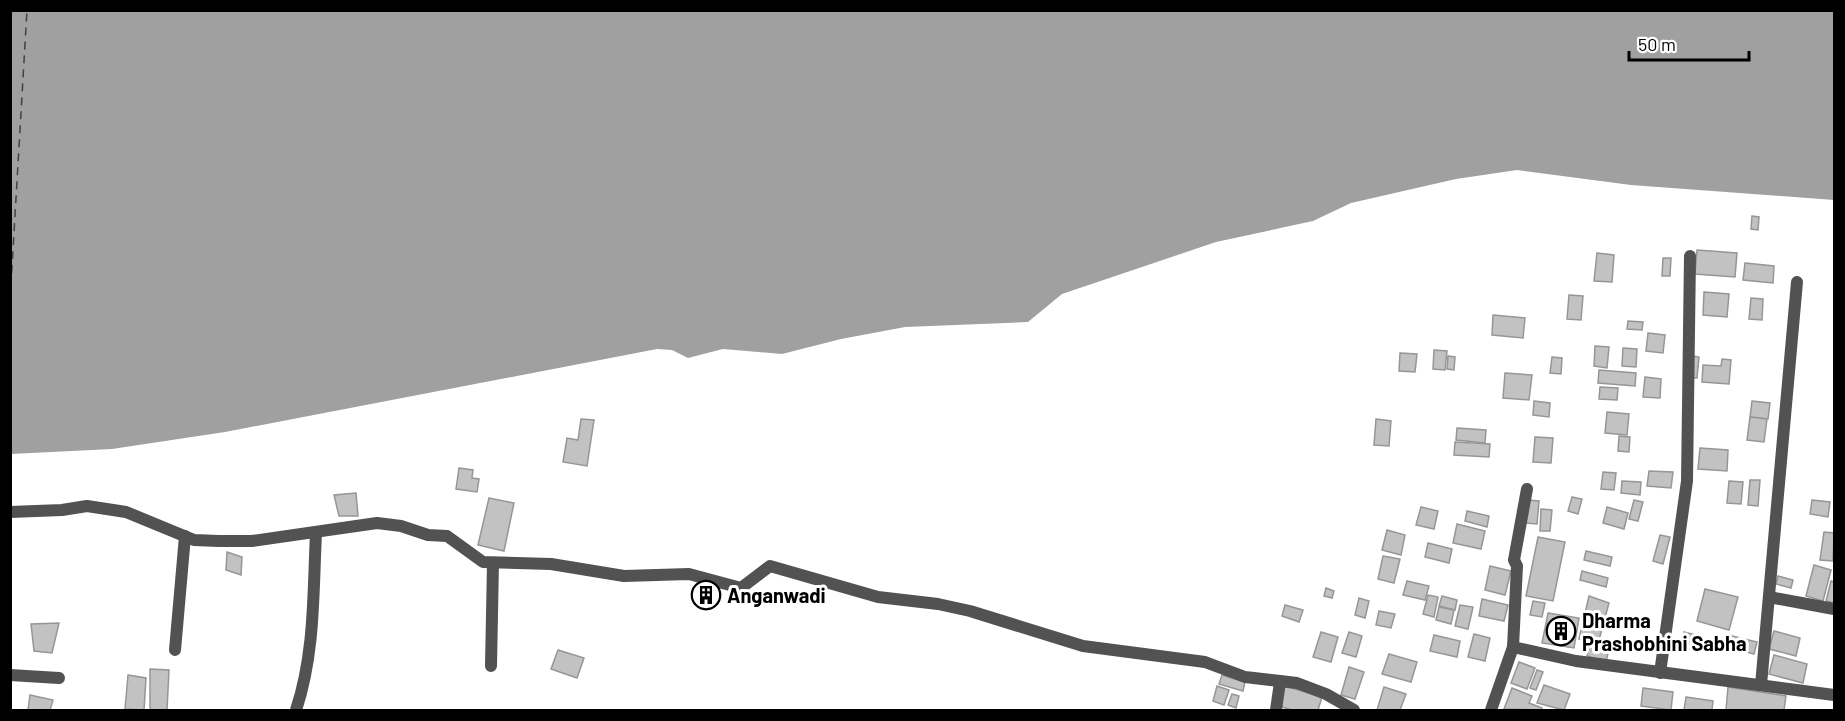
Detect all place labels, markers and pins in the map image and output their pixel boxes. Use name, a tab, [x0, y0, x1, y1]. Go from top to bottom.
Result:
building icon: Anganwadi	[690, 579, 722, 611]
place label: Anganwadi	[727, 583, 826, 607]
place label: Dharma Prashobhini Sabha	[1582, 608, 1747, 655]
building icon: Dharma Prashobhini Sabha	[1545, 615, 1577, 647]

